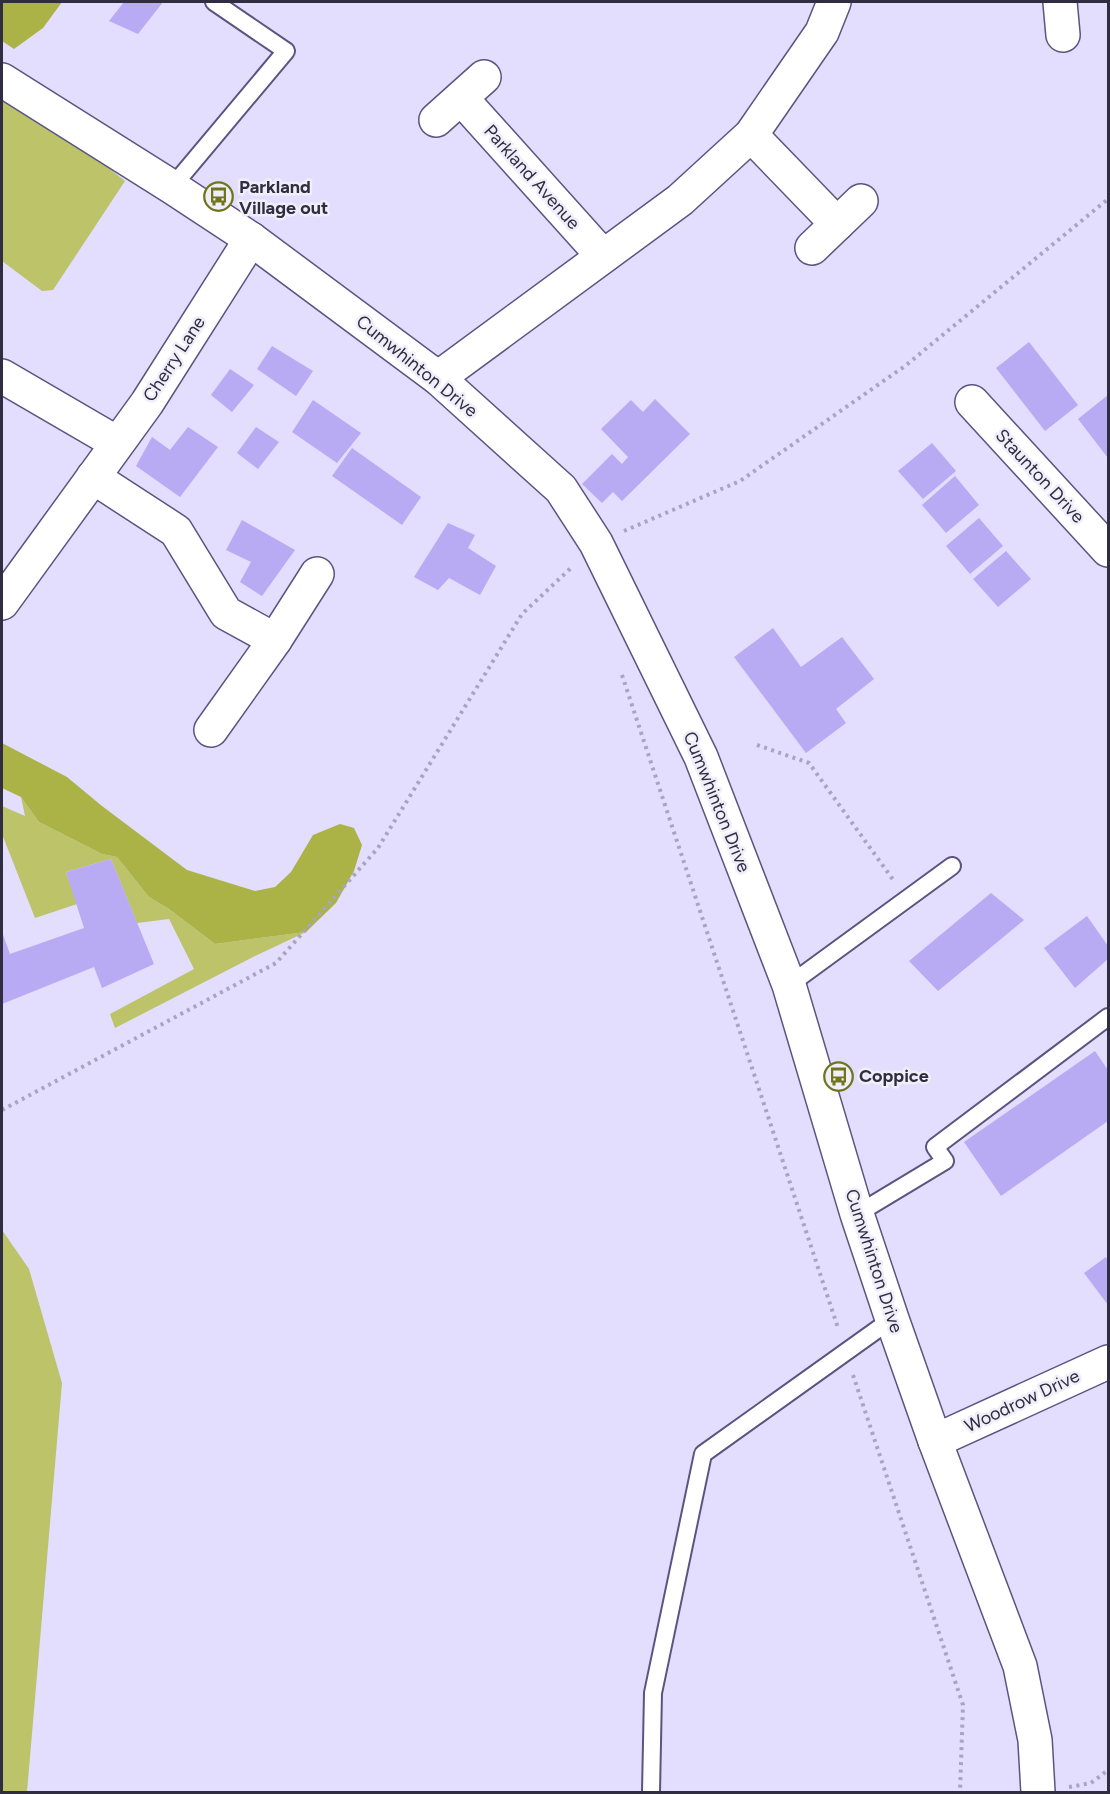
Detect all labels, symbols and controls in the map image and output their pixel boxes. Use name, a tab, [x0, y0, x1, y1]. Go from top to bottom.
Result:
street label: Parkland Avenue	[479, 120, 585, 234]
place label: Parkland Village out	[239, 176, 328, 219]
bus stop icon: Parkland Village out	[202, 181, 234, 213]
street label: Cumwhinton Drive	[352, 310, 482, 422]
street label: Cherry Lane	[138, 312, 210, 406]
street label: Staunton Drive	[991, 424, 1089, 528]
street label: Cumwhinton Drive	[679, 728, 755, 876]
bus stop icon: Coppice	[822, 1060, 854, 1092]
place label: Coppice	[859, 1065, 929, 1087]
street label: Cumwhinton Drive	[840, 1186, 908, 1336]
street label: Woodrow Drive	[961, 1365, 1083, 1437]

